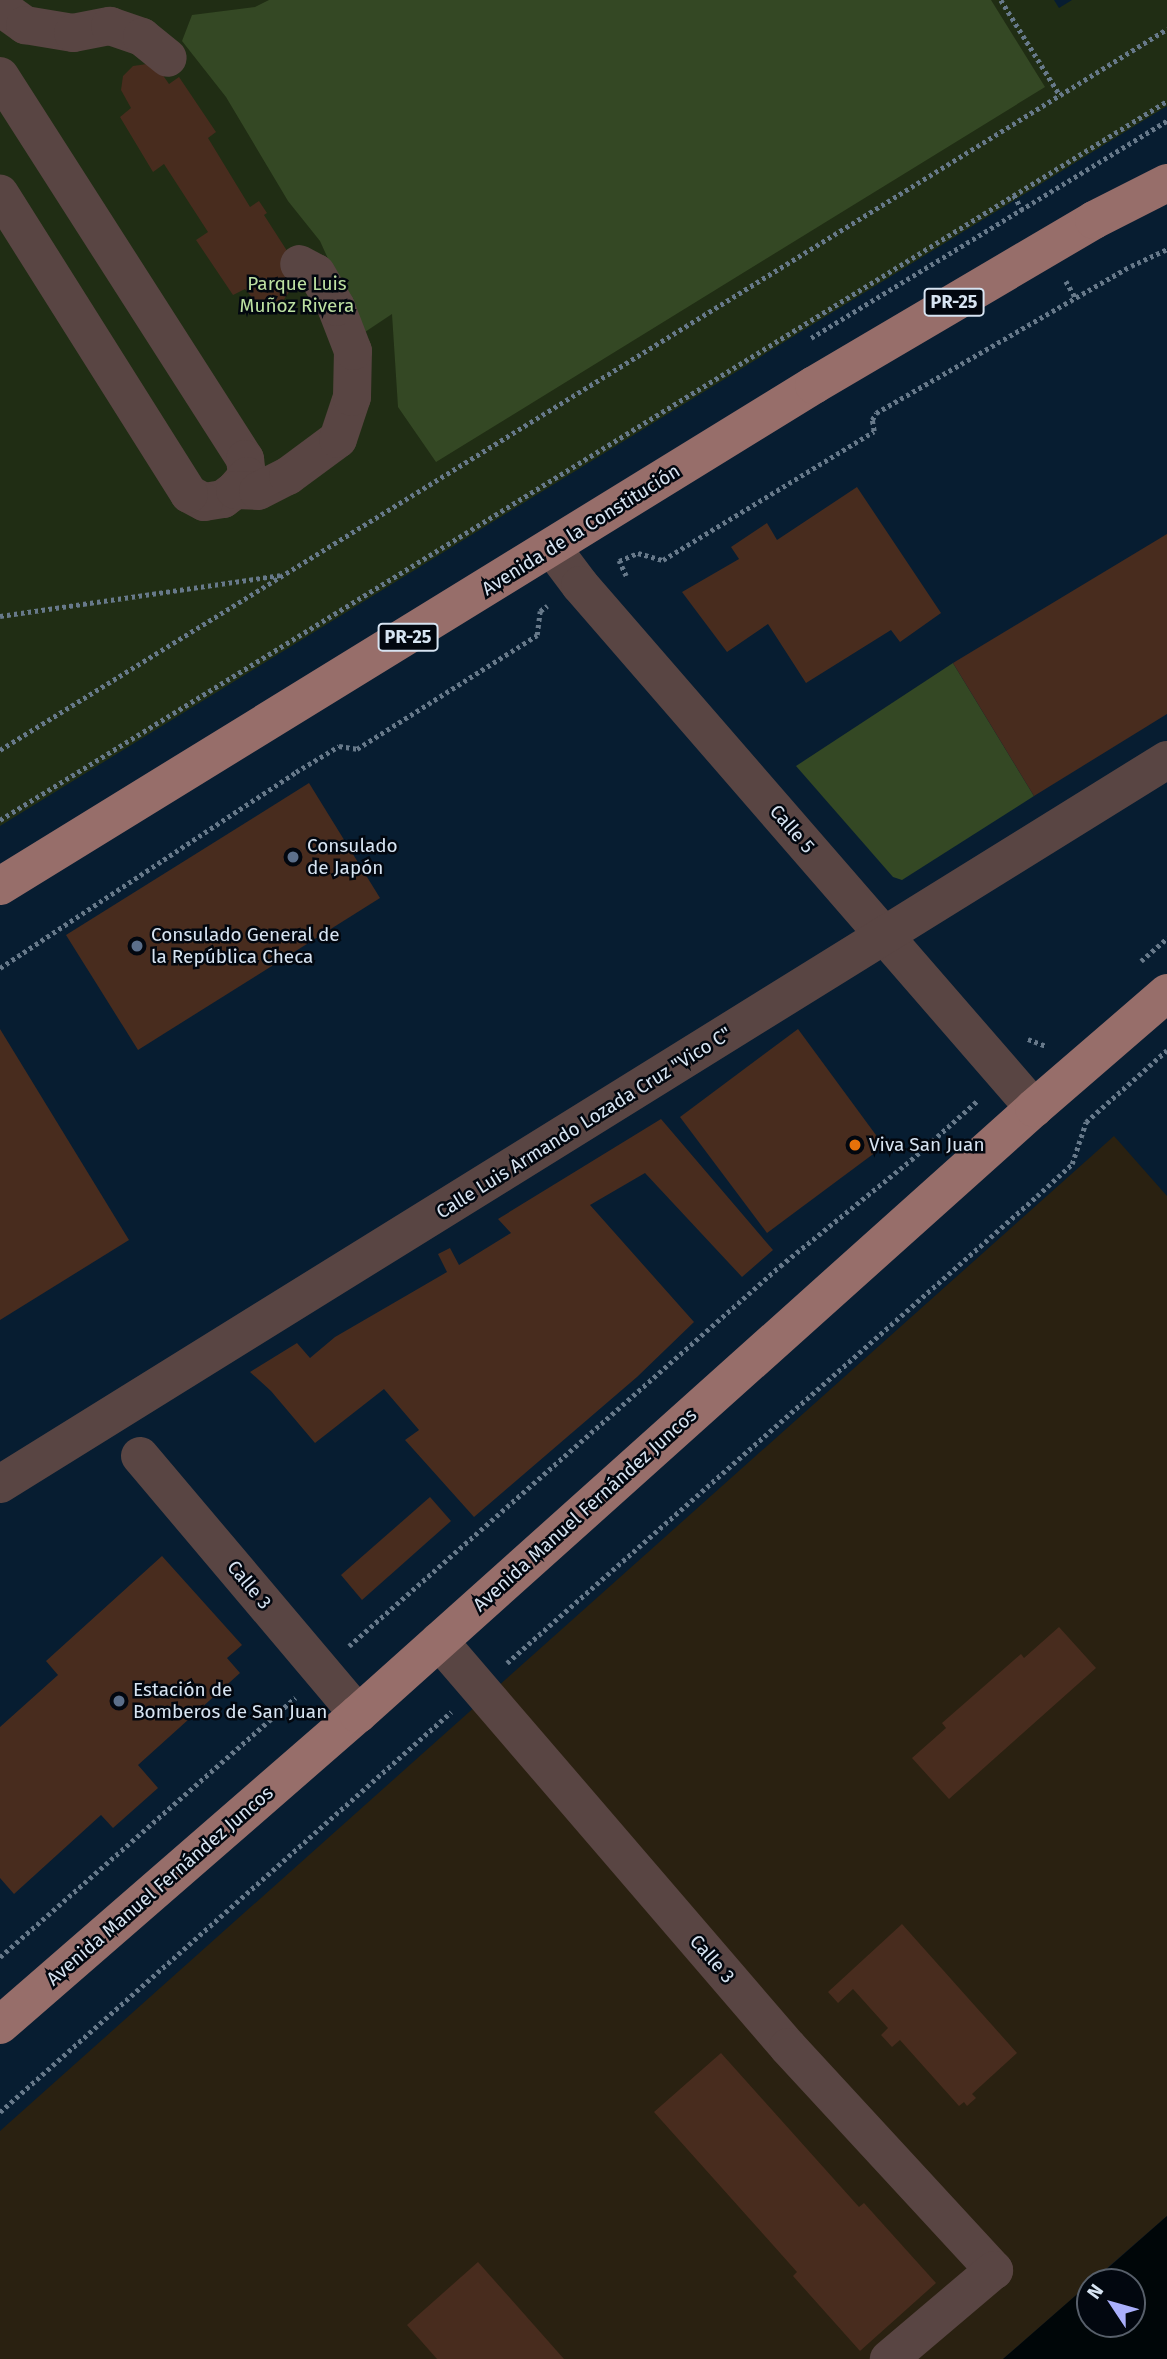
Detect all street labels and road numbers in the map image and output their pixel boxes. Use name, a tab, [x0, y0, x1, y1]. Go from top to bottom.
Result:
road number: PR-25	[922, 288, 986, 316]
street label: Avenida de la Constitución	[478, 460, 684, 600]
road number: PR-25	[376, 622, 440, 652]
street label: Calle 5	[765, 800, 819, 858]
street label: Calle Luis Armando Lozada Cruz "Vico C"	[432, 1022, 736, 1224]
street label: Avenida Manuel Fernández Juncos	[469, 1404, 701, 1616]
street label: Calle 3	[222, 1556, 276, 1614]
street label: Avenida Manuel Fernández Juncos	[42, 1781, 278, 1991]
street label: Calle 3	[685, 1930, 739, 1988]

